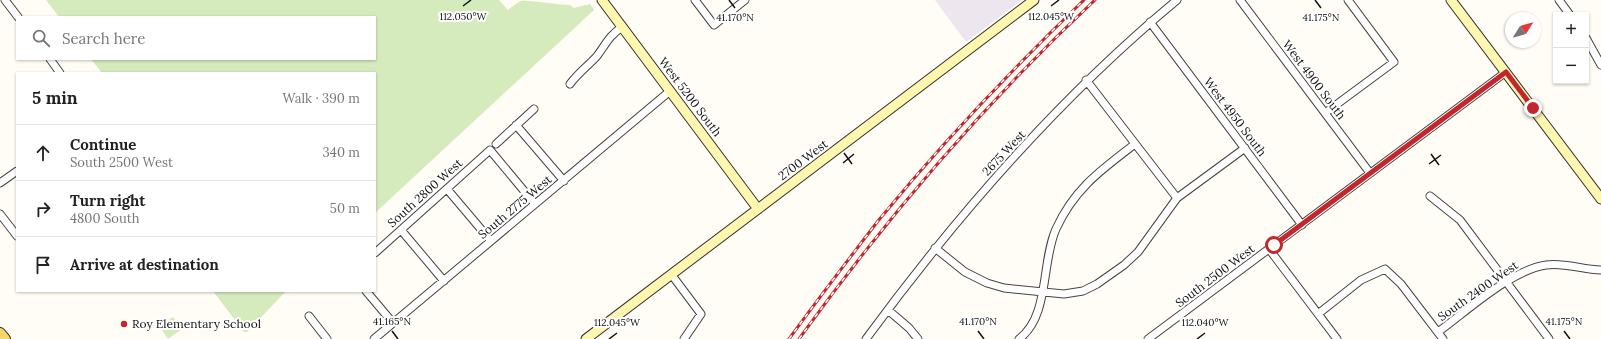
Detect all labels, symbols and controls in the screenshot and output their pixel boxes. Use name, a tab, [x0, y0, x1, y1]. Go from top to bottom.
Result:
text: 112.050°W	[440, 10, 487, 23]
text: 112.045°W	[1028, 10, 1075, 23]
text: 41.170°N	[716, 11, 754, 24]
text: 41.175°N	[1303, 11, 1340, 24]
north arrow	[1505, 12, 1541, 48]
map controls	[1553, 12, 1589, 84]
button: +	[1553, 12, 1589, 48]
search box	[16, 16, 376, 60]
icon: search	[30, 27, 52, 49]
text: Search here	[62, 29, 145, 48]
street label: West 4900 South	[1280, 37, 1349, 122]
button: −	[1553, 48, 1589, 84]
street label: West 5200 South	[656, 54, 725, 139]
street label: West 4950 South	[1201, 74, 1270, 159]
text: 5 min	[32, 87, 78, 109]
text: Walk · 390 m	[282, 90, 360, 107]
route end	[1524, 99, 1542, 117]
street label: 2675 West	[979, 127, 1029, 179]
text: Continue	[70, 135, 136, 154]
street label: 2700 West	[775, 136, 831, 183]
icon: ahead	[32, 142, 54, 164]
text: 340 m	[323, 144, 360, 161]
text: South 2500 West	[70, 154, 173, 171]
street label: South 2800 West	[384, 155, 465, 230]
street label: South 2775 West	[475, 171, 555, 242]
text: Turn right	[70, 191, 146, 210]
icon: right	[32, 198, 54, 220]
text: 50 m	[330, 200, 360, 217]
text: 4800 South	[70, 210, 139, 227]
route start	[1265, 236, 1283, 254]
street label: South 2500 West	[1172, 241, 1258, 310]
icon: arrive	[32, 254, 54, 276]
text: Arrive at destination	[70, 255, 219, 274]
street label: South 2400 West	[1435, 257, 1521, 324]
text: 41.165°N	[373, 315, 411, 328]
text: 41.170°N	[959, 315, 997, 328]
text: 41.175°N	[1546, 315, 1583, 328]
place label: Roy Elementary School	[132, 316, 261, 331]
text: 112.045°W	[594, 316, 641, 329]
text: 112.040°W	[1182, 316, 1229, 329]
marker: Roy Elementary School	[119, 319, 129, 329]

